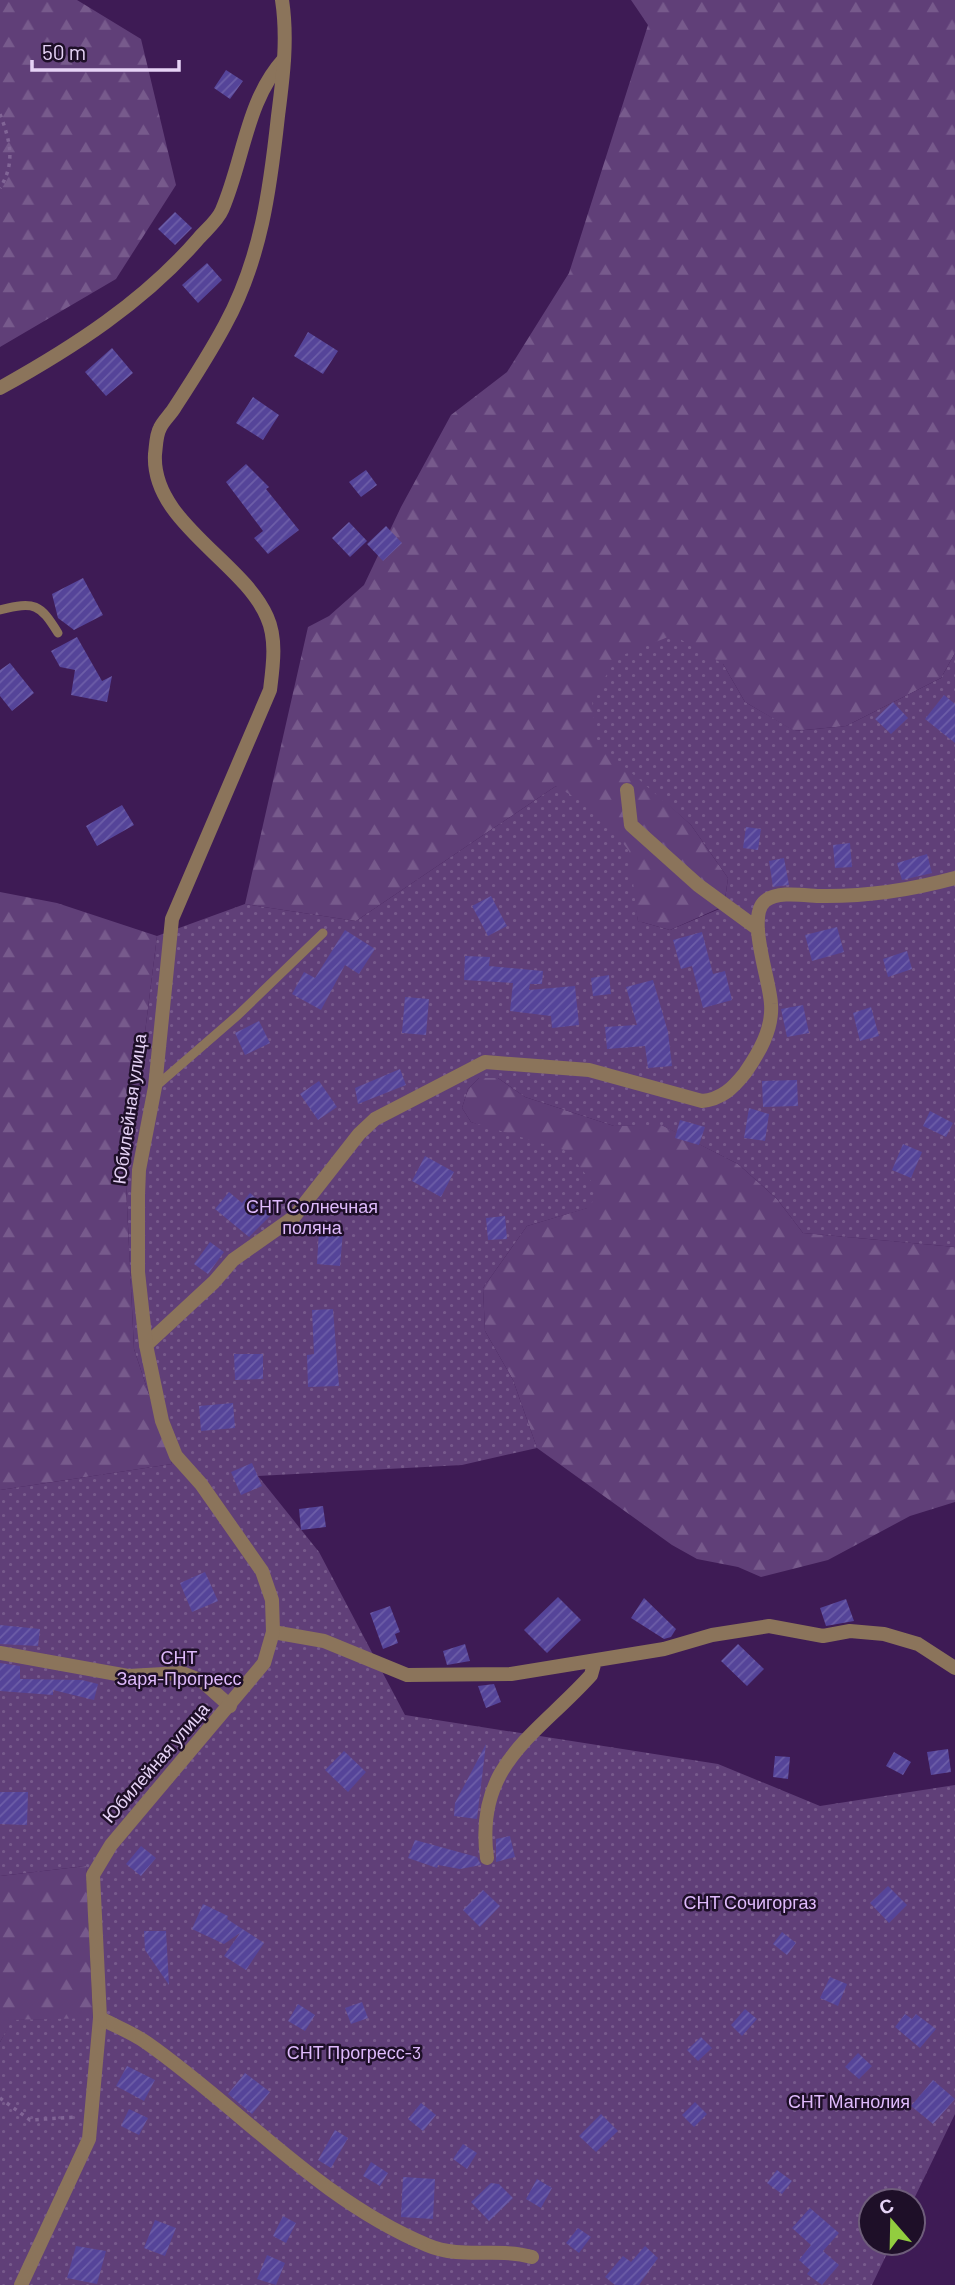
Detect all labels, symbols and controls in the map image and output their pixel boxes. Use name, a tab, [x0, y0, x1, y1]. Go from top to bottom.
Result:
scale bar	[32, 28, 178, 72]
text: 50 m	[42, 39, 86, 64]
street label: Юбилейная улица	[108, 1031, 151, 1186]
park label: СНТ Солнечная поляна	[246, 1195, 378, 1238]
park label: СНТ Заря-Прогресс	[116, 1646, 242, 1689]
street label: Юбилейная улица	[97, 1697, 214, 1827]
park label: СНТ Сочигоргаз	[683, 1891, 817, 1913]
park label: СНТ Прогресс-3	[287, 2041, 421, 2063]
park label: СНТ Магнолия	[788, 2090, 910, 2112]
north arrow	[857, 2187, 927, 2257]
text: С	[876, 2192, 897, 2219]

